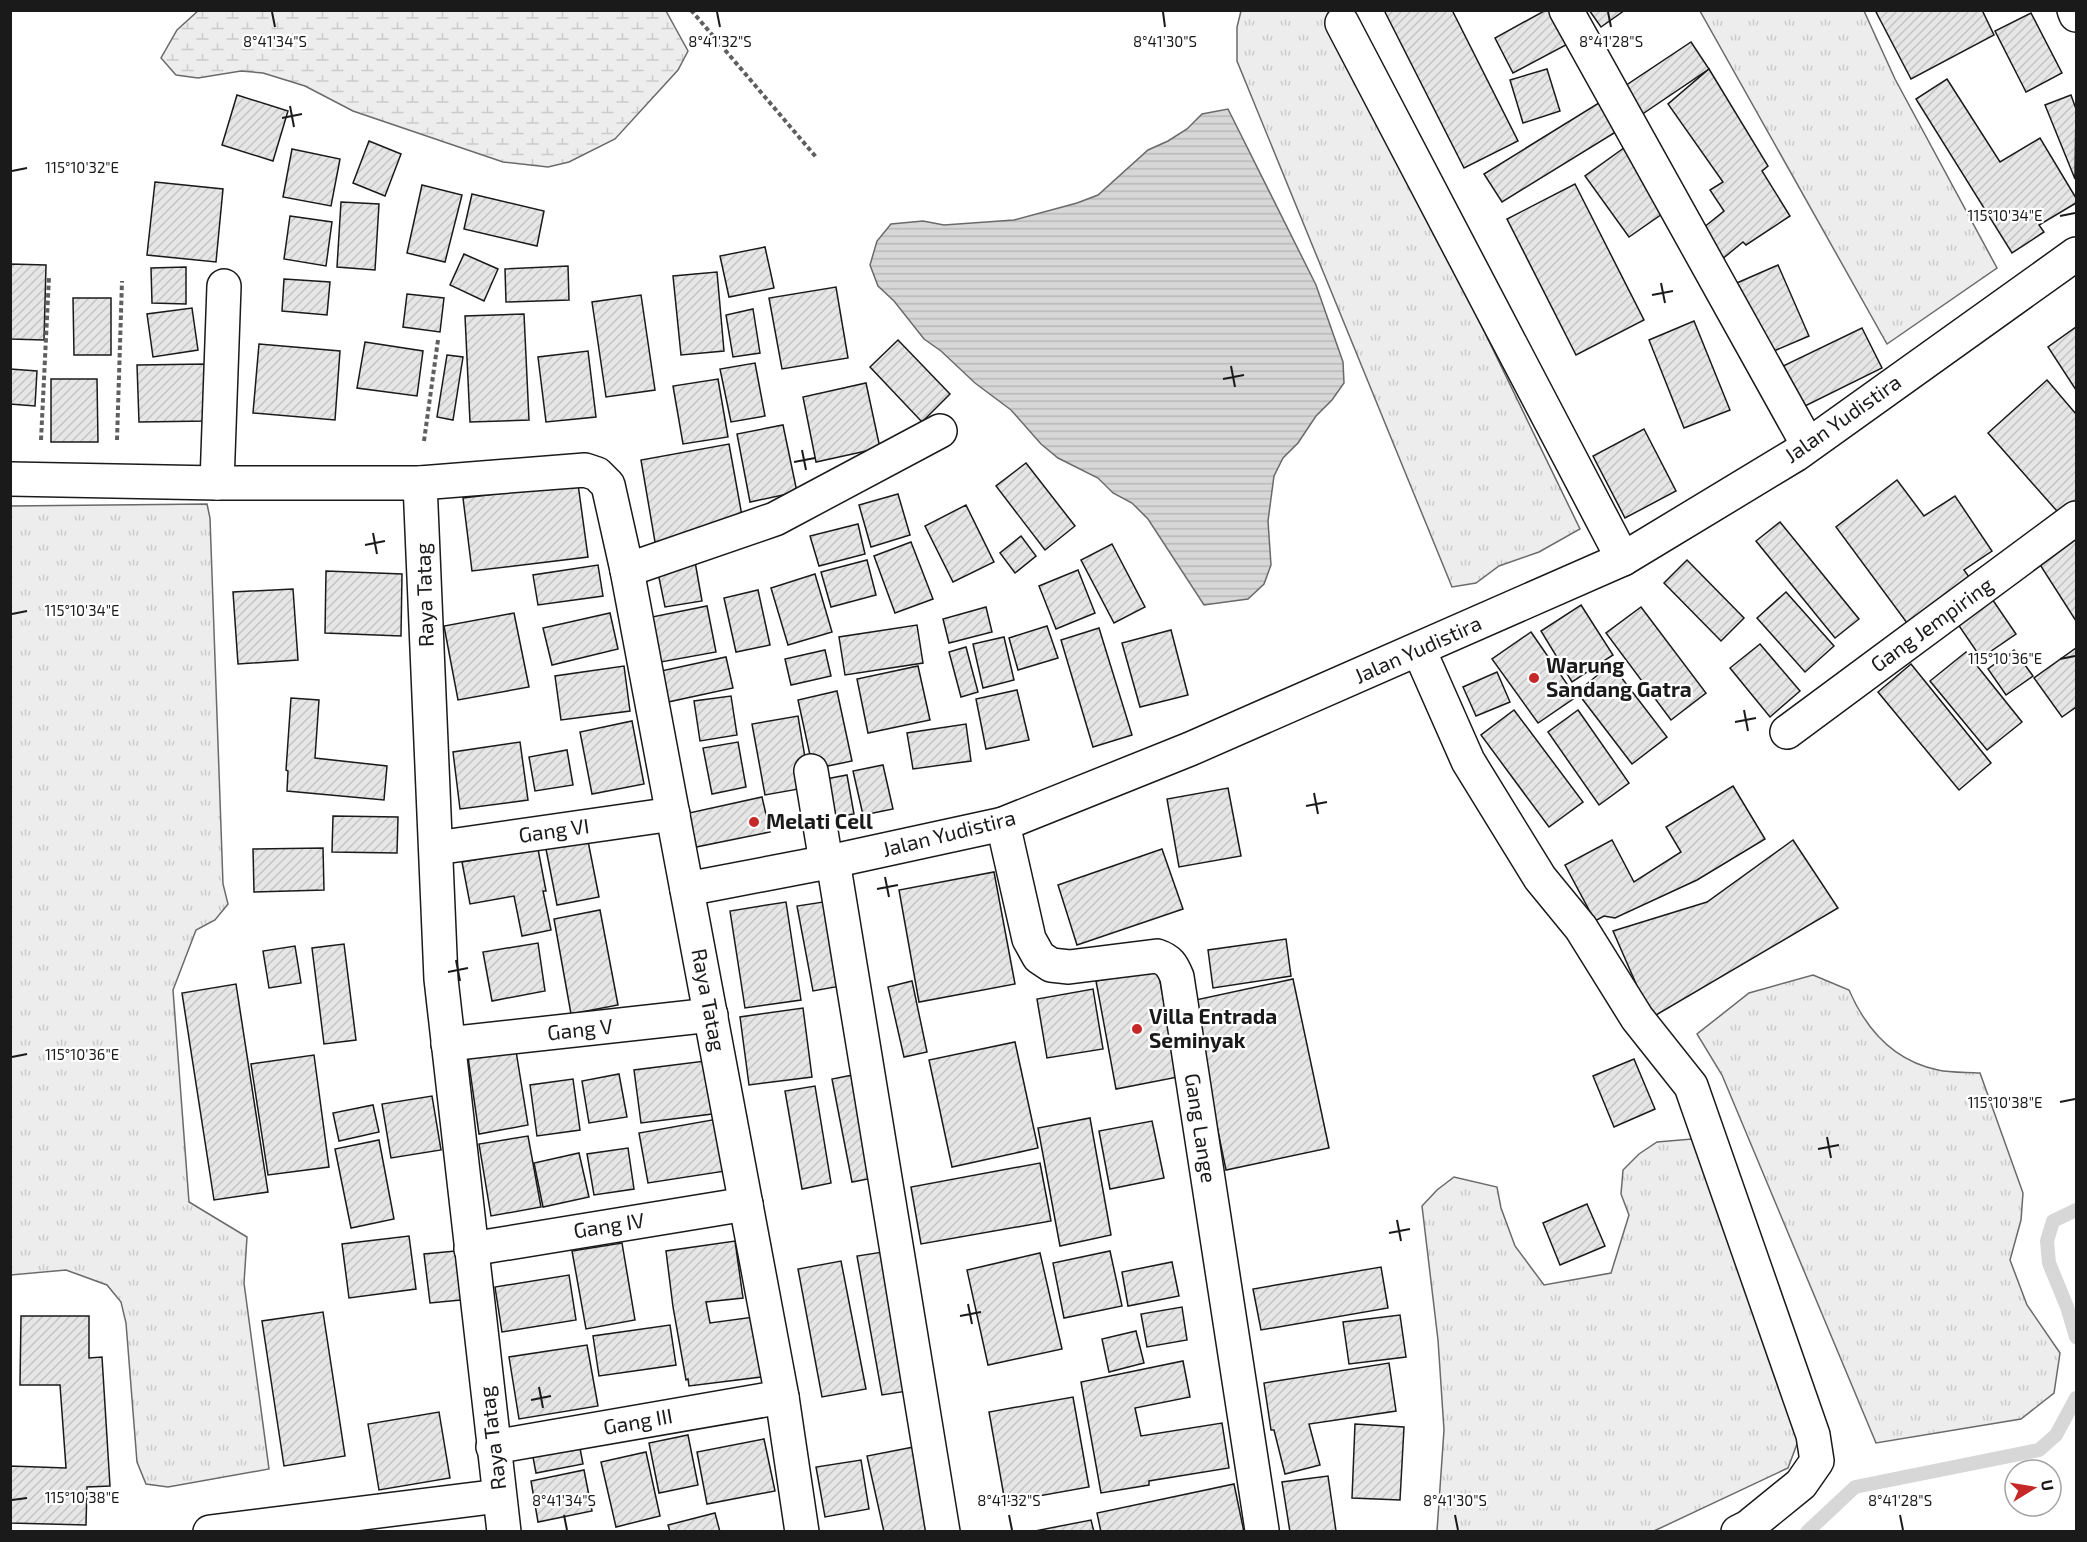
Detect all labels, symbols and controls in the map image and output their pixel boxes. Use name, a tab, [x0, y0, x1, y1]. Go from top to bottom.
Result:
text: 8°41'34"S	[243, 32, 307, 50]
text: 8°41'32"S	[688, 32, 752, 50]
text: 8°41'30"S	[1133, 32, 1197, 50]
text: 8°41'28"S	[1579, 32, 1643, 50]
text: 115°10'32"E	[45, 158, 119, 176]
text: 115°10'34"E	[1968, 206, 2042, 224]
street label: Jalan Yudistira	[1779, 368, 1905, 467]
street label: Raya Tatag	[409, 542, 438, 648]
street label: Gang Jempiring	[1865, 571, 1997, 676]
text: 115°10'34"E	[45, 601, 119, 619]
street label: Jalan Yudistira	[1350, 609, 1485, 688]
text: 115°10'36"E	[1968, 649, 2042, 667]
place label: Warung Sandang Gatra	[1546, 652, 1692, 701]
marker: Warung Sandang Gatra	[1527, 671, 1541, 685]
street label: Jalan Yudistira	[879, 804, 1018, 861]
place label: Melati Cell	[766, 808, 873, 833]
street label: Gang VI	[517, 812, 591, 847]
marker: Melati Cell	[747, 815, 761, 829]
street label: Raya Tatag	[687, 946, 732, 1054]
place label: Villa Entrada Seminyak	[1149, 1003, 1277, 1053]
street label: Gang V	[546, 1013, 614, 1044]
marker: Villa Entrada Seminyak	[1130, 1022, 1144, 1036]
text: 115°10'36"E	[45, 1045, 119, 1063]
street label: Gang Lange	[1180, 1071, 1222, 1184]
text: 115°10'38"E	[1968, 1093, 2042, 1111]
street label: Gang IV	[571, 1207, 646, 1242]
street label: Raya Tatag	[473, 1385, 510, 1491]
street label: Gang III	[601, 1402, 674, 1439]
north arrow	[2003, 1458, 2063, 1518]
text: U	[2038, 1478, 2059, 1492]
text: 115°10'38"E	[45, 1488, 119, 1506]
text: 8°41'34"S	[532, 1491, 596, 1509]
text: 8°41'32"S	[977, 1491, 1041, 1509]
text: 8°41'30"S	[1423, 1491, 1487, 1509]
text: 8°41'28"S	[1868, 1491, 1932, 1509]

